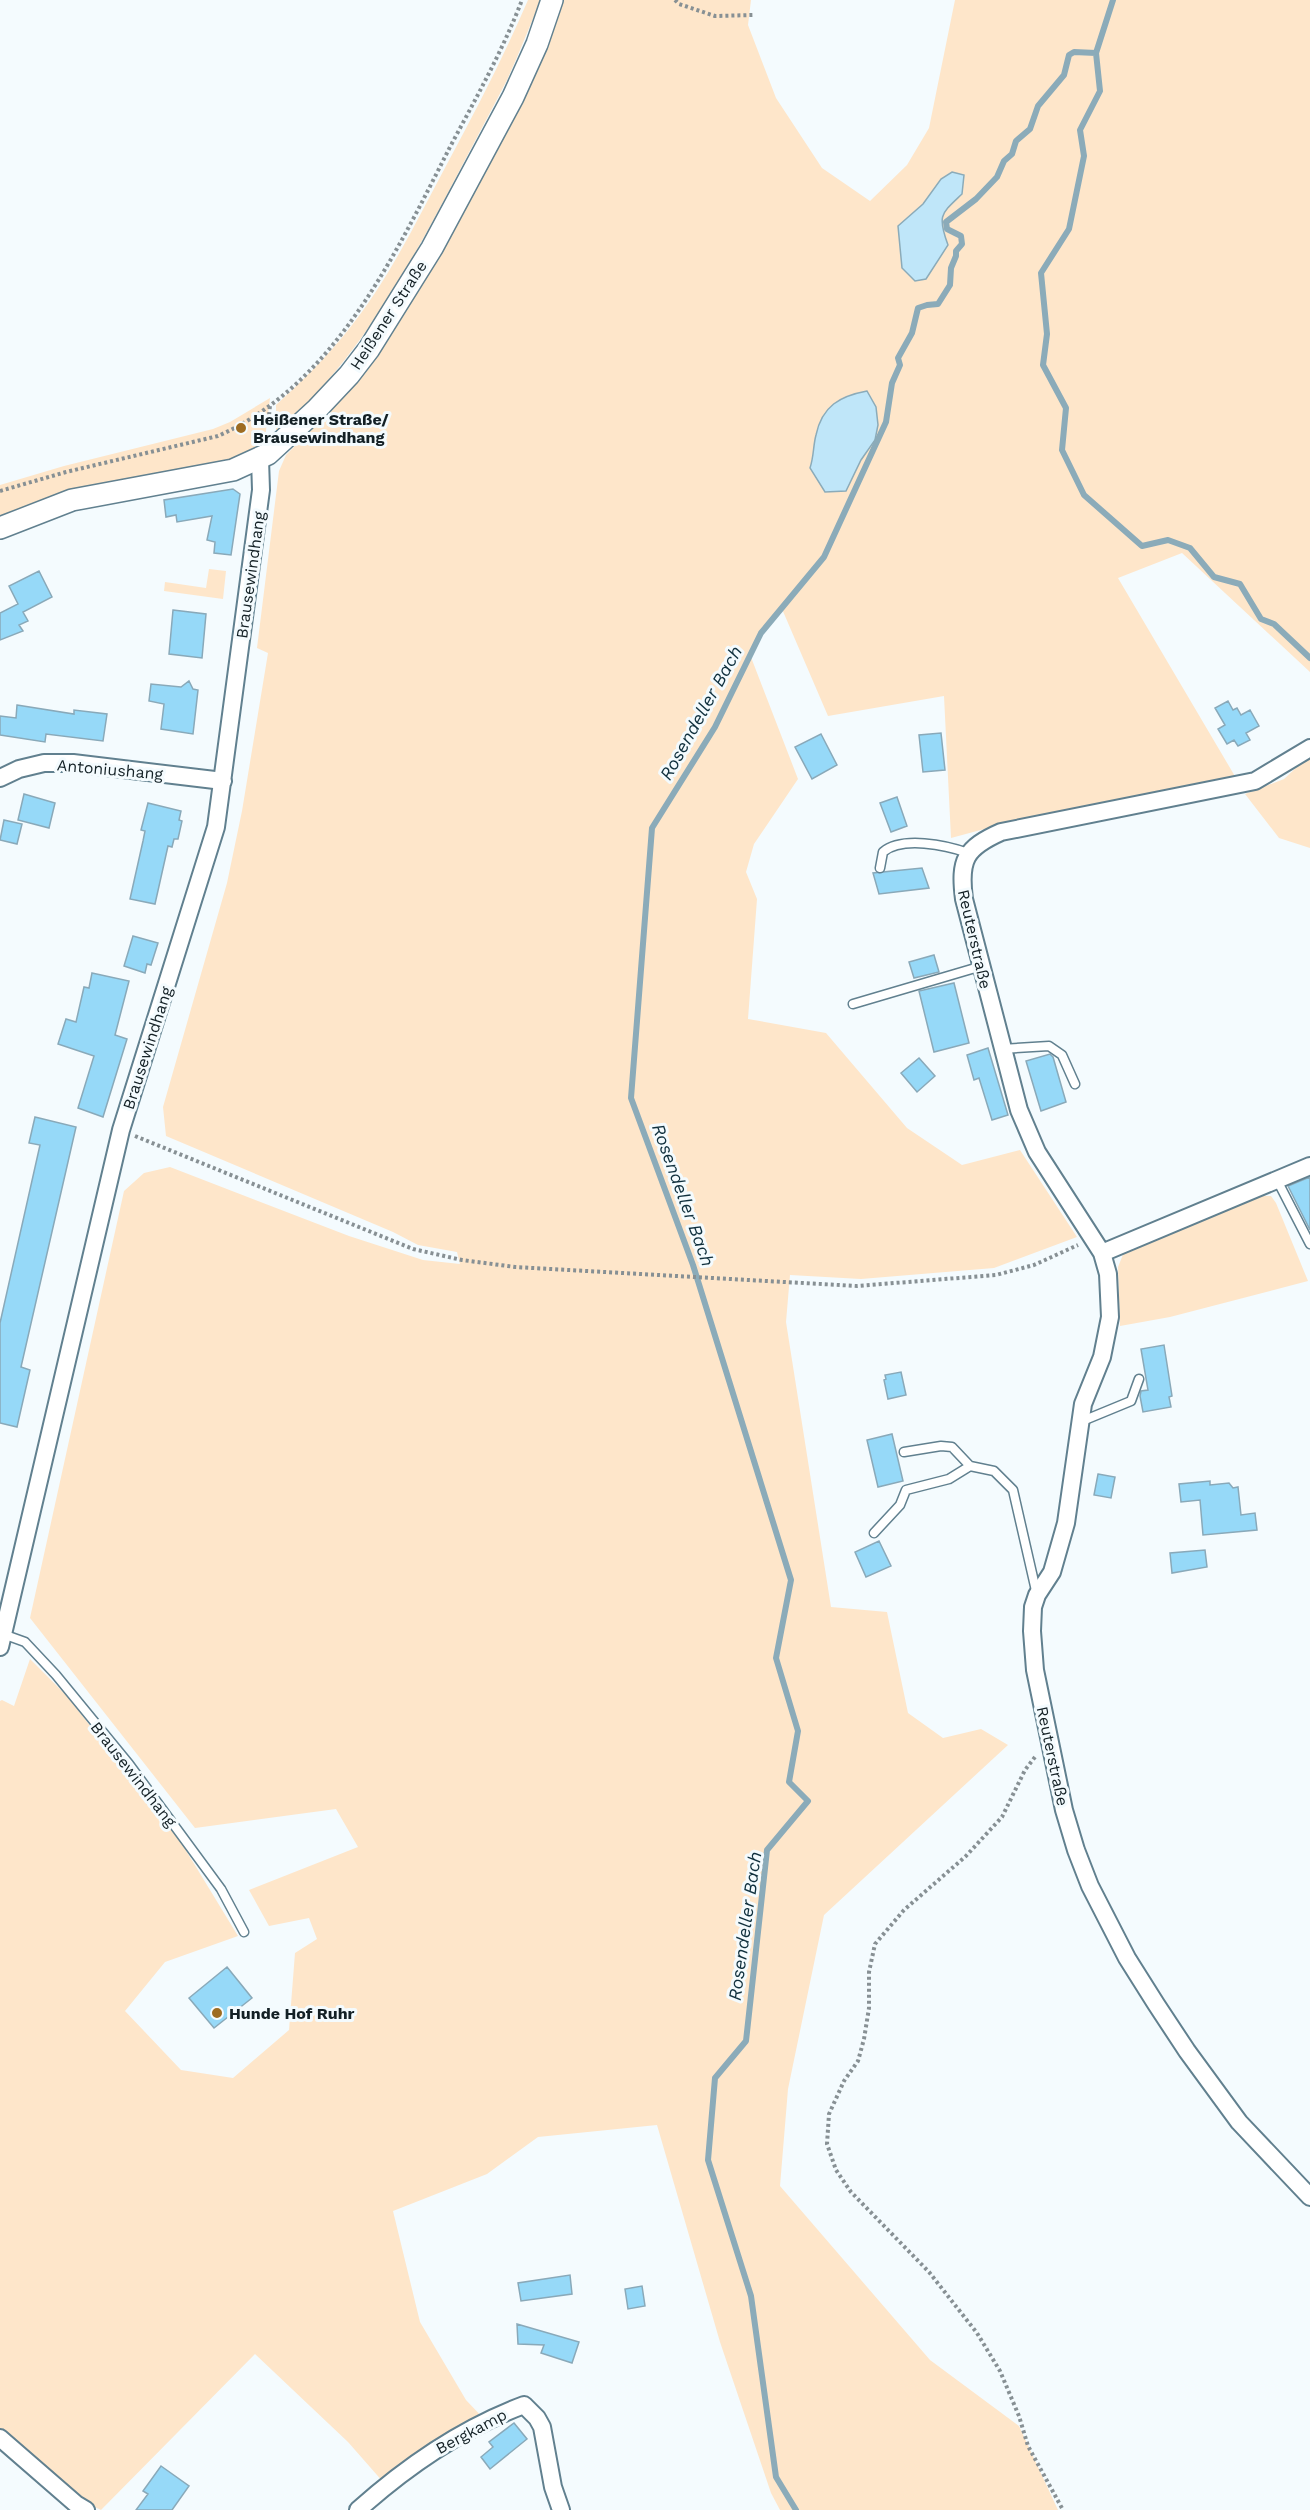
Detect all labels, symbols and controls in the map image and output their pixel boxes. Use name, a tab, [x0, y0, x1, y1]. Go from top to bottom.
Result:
street label: Heißener Straße	[346, 257, 431, 373]
place label: Heißener Straße/ Brausewindhang	[253, 410, 389, 447]
marker: Heißener Straße/ Brausewindhang	[234, 421, 248, 435]
street label: Brausewindhang	[232, 510, 269, 640]
water label: Rosendeller Bach	[655, 642, 746, 783]
street label: Antoniushang	[56, 755, 164, 784]
street label: Reuterstraße	[954, 888, 995, 991]
street label: Brausewindhang	[119, 984, 176, 1112]
water label: Rosendeller Bach	[648, 1121, 719, 1269]
street label: Reuterstraße	[1033, 1705, 1072, 1808]
street label: Brausewindhang	[87, 1718, 181, 1831]
water label: Rosendeller Bach	[724, 1850, 765, 2002]
place label: Hunde Hof Ruhr	[229, 2004, 355, 2023]
marker: Hunde Hof Ruhr	[210, 2006, 224, 2020]
street label: Bergkamp	[433, 2405, 510, 2458]

